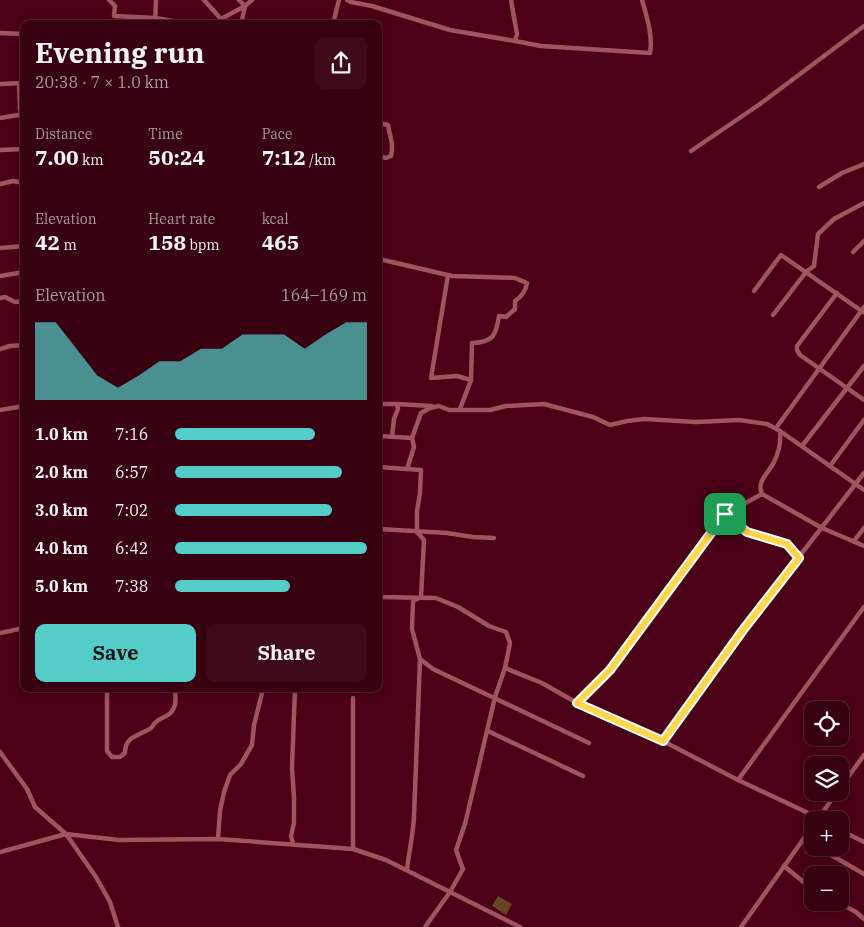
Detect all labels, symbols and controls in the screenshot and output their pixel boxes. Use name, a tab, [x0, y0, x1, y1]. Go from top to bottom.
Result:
text: Evening run	[35, 34, 204, 71]
button: share	[315, 37, 367, 89]
text: 20:38 · 7 × 1.0 km	[35, 72, 169, 92]
text: Distance	[35, 125, 92, 143]
text: Time	[148, 125, 183, 143]
text: Pace	[262, 125, 292, 143]
text: 7.00	[35, 143, 79, 171]
text: 50:24	[148, 143, 205, 171]
text: 7:12	[262, 143, 306, 171]
text: km	[79, 151, 104, 169]
text: /km	[306, 151, 336, 169]
text: Elevation	[35, 210, 97, 228]
text: Heart rate	[148, 210, 215, 228]
text: kcal	[262, 210, 289, 228]
text: 42	[35, 228, 60, 256]
text: 158	[148, 228, 186, 256]
text: 465	[262, 228, 299, 256]
text: m	[60, 236, 77, 254]
text: bpm	[186, 236, 220, 254]
text: Elevation	[35, 285, 105, 305]
text: 164–169 m	[281, 285, 367, 305]
text: 1.0 km	[35, 424, 88, 444]
text: 7:16	[115, 424, 148, 444]
text: 2.0 km	[35, 462, 88, 482]
text: 6:57	[115, 462, 148, 482]
pin	[704, 493, 746, 535]
text: 3.0 km	[35, 500, 88, 520]
text: 7:02	[115, 500, 148, 520]
icon: arrive	[711, 500, 739, 528]
text: 4.0 km	[35, 538, 88, 558]
text: 6:42	[115, 538, 148, 558]
text: 5.0 km	[35, 576, 88, 596]
text: 7:38	[115, 576, 148, 596]
button: Save	[35, 624, 196, 682]
button: Share	[206, 624, 367, 682]
map controls	[804, 701, 849, 911]
button: locate	[804, 701, 849, 746]
button: layers	[804, 756, 849, 801]
button: +	[804, 811, 849, 856]
button: −	[804, 866, 849, 911]

